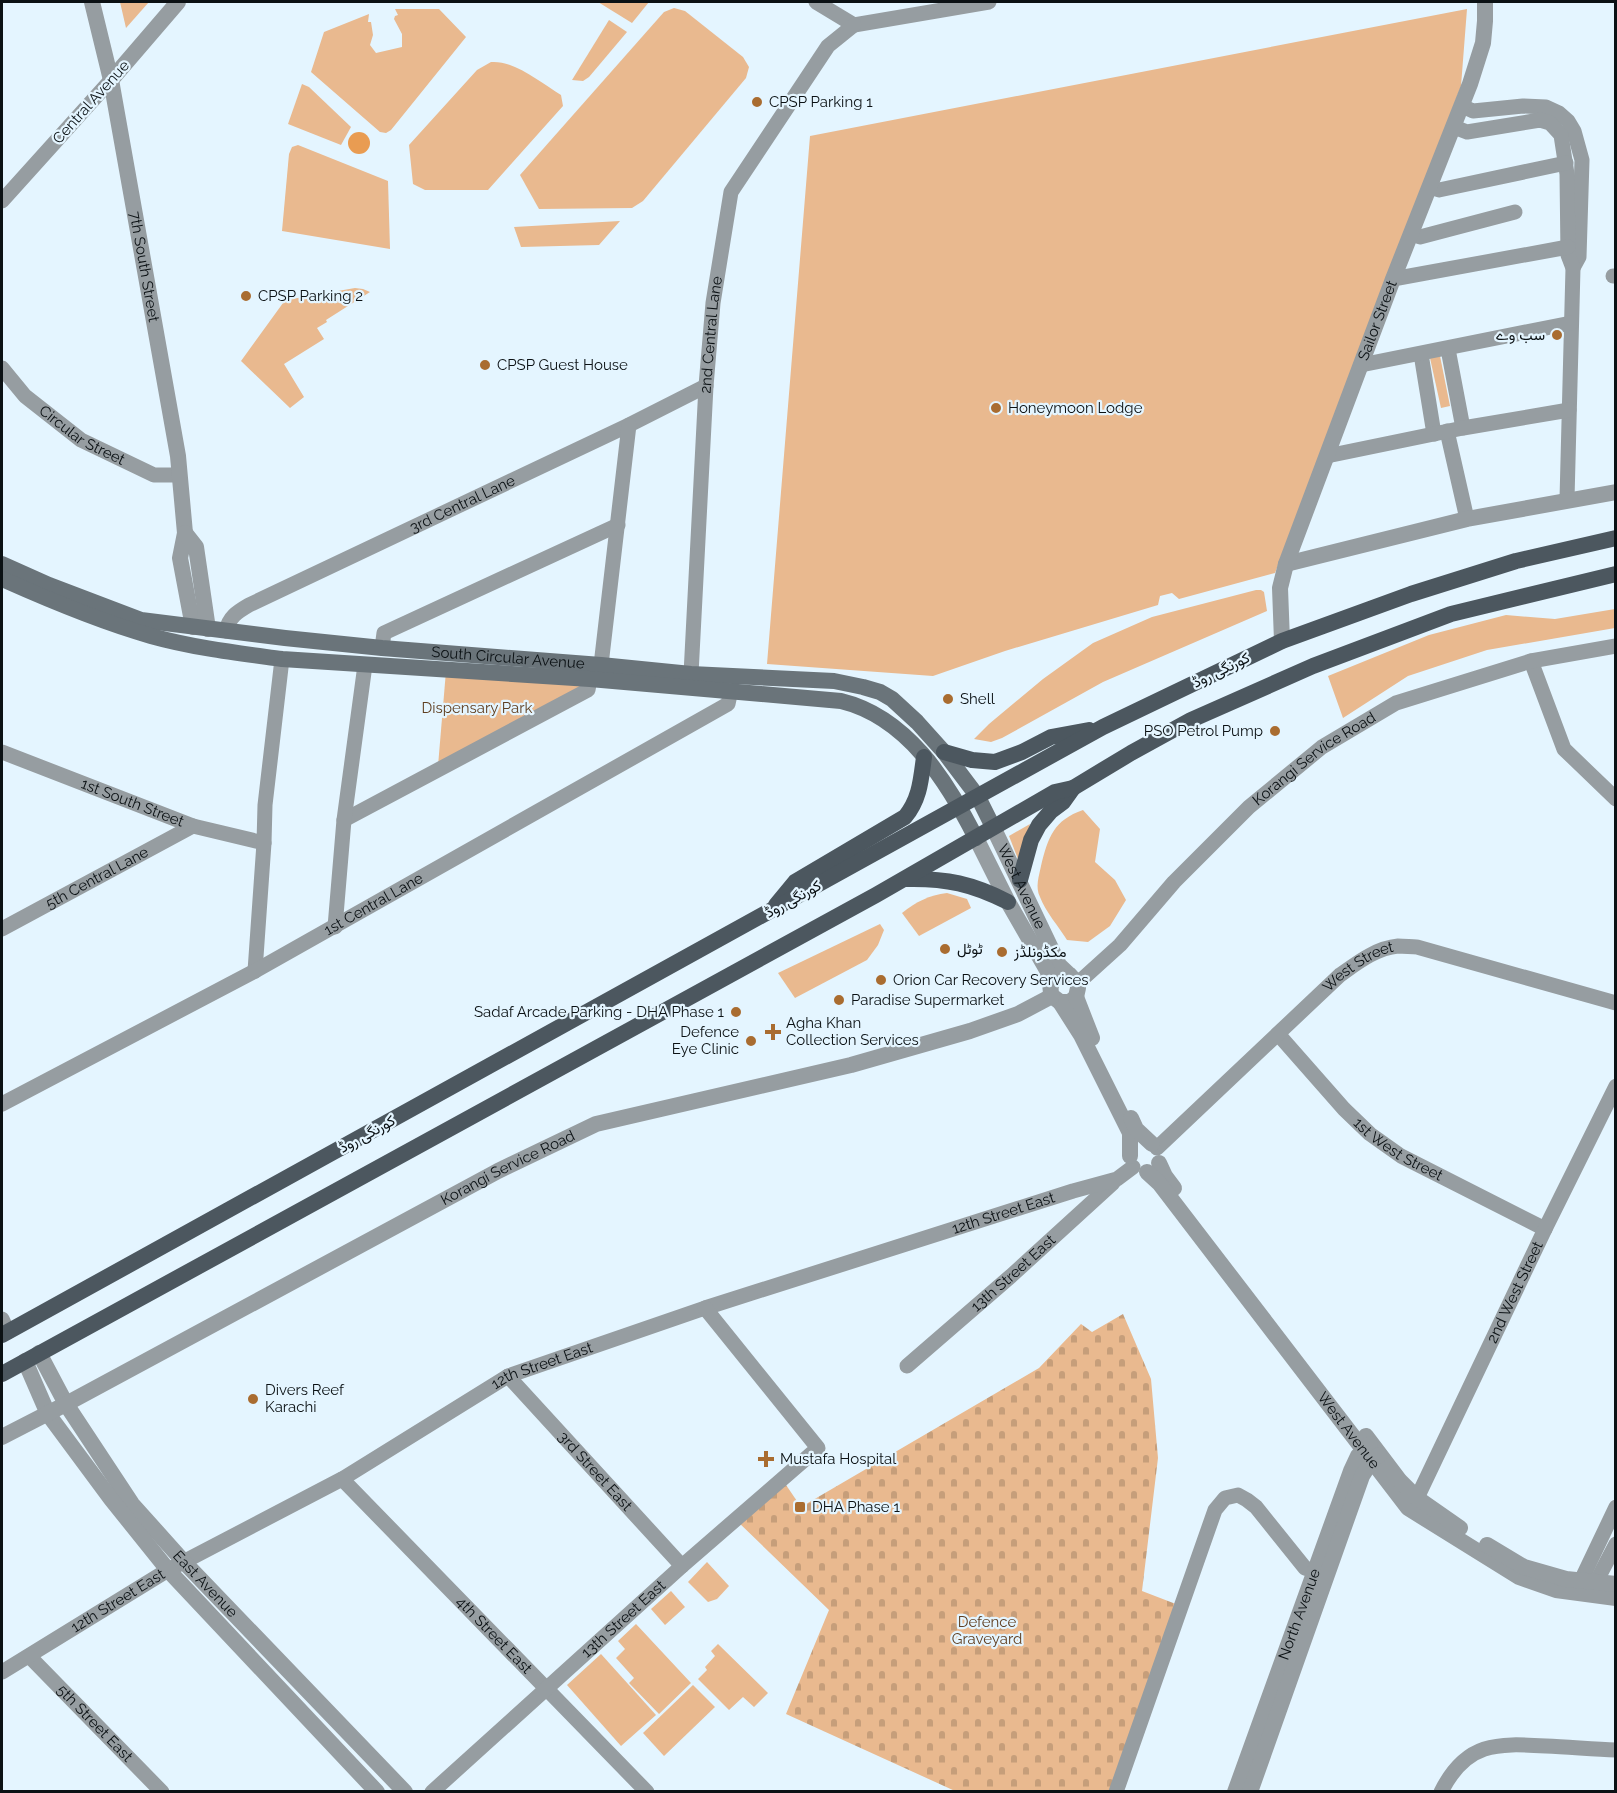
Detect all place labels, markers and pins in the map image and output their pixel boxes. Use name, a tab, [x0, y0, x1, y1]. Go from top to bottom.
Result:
place label: CPSP Parking 1	[769, 93, 873, 111]
marker: CPSP Parking 1	[750, 95, 764, 109]
place label: CPSP Parking 2	[258, 287, 363, 305]
marker: CPSP Parking 2	[239, 289, 253, 303]
place label: سب وے	[1495, 326, 1545, 344]
marker: سب وے	[1550, 328, 1564, 342]
place label: CPSP Guest House	[497, 356, 628, 374]
marker: CPSP Guest House	[478, 358, 492, 372]
place label: Honeymoon Lodge	[1008, 399, 1143, 417]
marker: Honeymoon Lodge	[989, 401, 1003, 415]
place label: Shell	[960, 690, 996, 708]
marker: Shell	[941, 692, 955, 706]
place label: PSO Petrol Pump	[1144, 722, 1263, 740]
marker: PSO Petrol Pump	[1268, 724, 1282, 738]
place label: ٹوٹل	[957, 940, 983, 958]
marker: ٹوٹل	[938, 942, 952, 956]
place label: مکڈونلڈز	[1013, 943, 1066, 961]
marker: مکڈونلڈز	[995, 945, 1009, 959]
place label: Orion Car Recovery Services	[893, 971, 1089, 989]
marker: Orion Car Recovery Services	[874, 973, 888, 987]
place label: Paradise Supermarket	[851, 991, 1004, 1009]
marker: Paradise Supermarket	[832, 993, 846, 1007]
place label: Sadaf Arcade Parking - DHA Phase 1	[474, 1003, 725, 1021]
marker: Sadaf Arcade Parking - DHA Phase 1	[729, 1005, 743, 1019]
place label: Agha Khan Collection Services	[786, 1014, 919, 1049]
place label: Defence Eye Clinic	[672, 1023, 739, 1058]
marker: Agha Khan Collection Services	[764, 1023, 782, 1041]
marker: Defence Eye Clinic	[744, 1034, 758, 1048]
place label: Divers Reef Karachi	[265, 1381, 345, 1416]
marker: Divers Reef Karachi	[246, 1392, 260, 1406]
marker: Mustafa Hospital	[757, 1450, 775, 1468]
place label: Mustafa Hospital	[780, 1450, 897, 1468]
place label: DHA Phase 1	[812, 1498, 900, 1516]
marker: DHA Phase 1	[793, 1500, 807, 1514]

